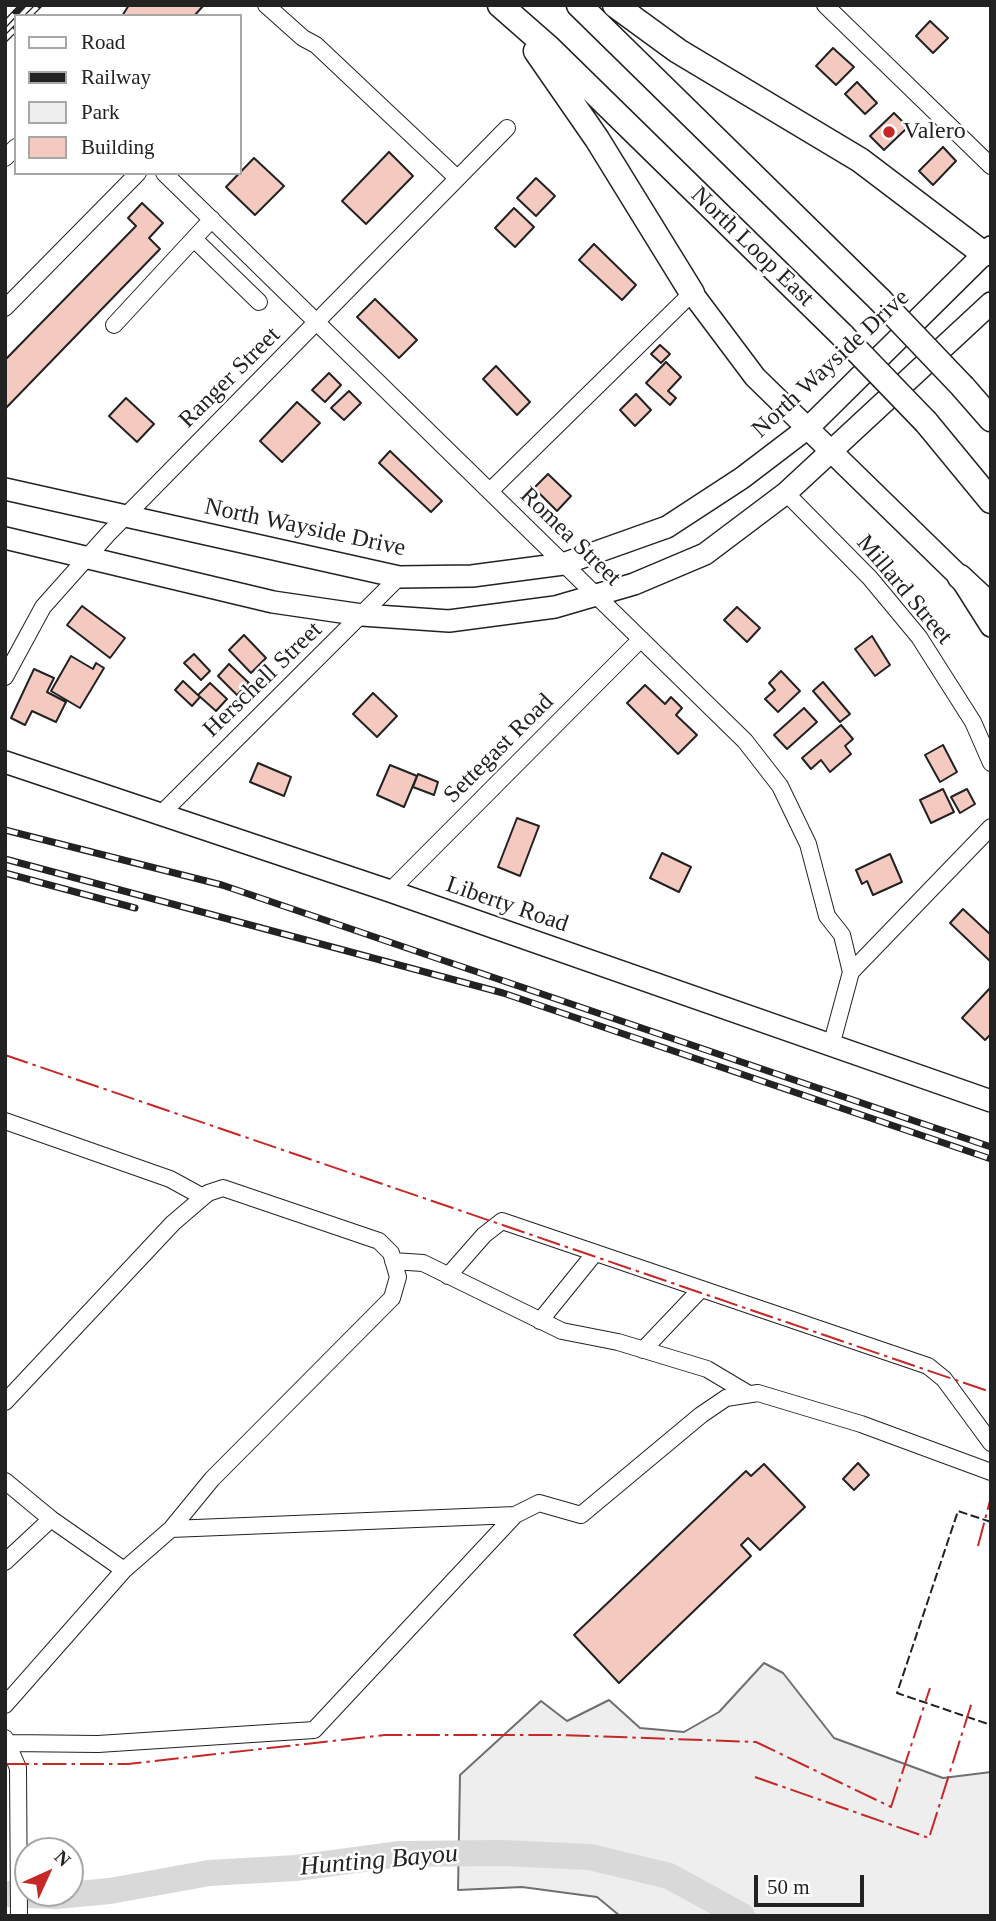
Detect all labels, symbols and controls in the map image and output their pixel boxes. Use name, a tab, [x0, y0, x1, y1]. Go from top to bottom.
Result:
legend	[14, 14, 242, 175]
text: Road	[81, 30, 125, 54]
text: Railway	[81, 65, 151, 89]
text: Park	[81, 100, 120, 124]
place label: Valero	[903, 118, 966, 146]
marker: Valero	[881, 124, 897, 140]
text: Building	[81, 135, 155, 159]
street label: North Loop East	[684, 181, 820, 313]
street label: North Wayside Drive	[746, 284, 916, 444]
street label: Ranger Street	[173, 321, 287, 435]
street label: Romea Street	[513, 482, 627, 592]
street label: North Wayside Drive	[202, 493, 408, 563]
street label: Millard Street	[850, 529, 958, 651]
street label: Herschell Street	[198, 616, 328, 744]
street label: Settegast Road	[438, 688, 560, 810]
street label: Liberty Road	[442, 871, 572, 939]
north arrow	[14, 1837, 84, 1907]
water label: Hunting Bayou	[299, 1839, 459, 1883]
text: N	[51, 1846, 75, 1870]
scale bar	[758, 1862, 868, 1906]
text: 50 m	[767, 1875, 810, 1899]

